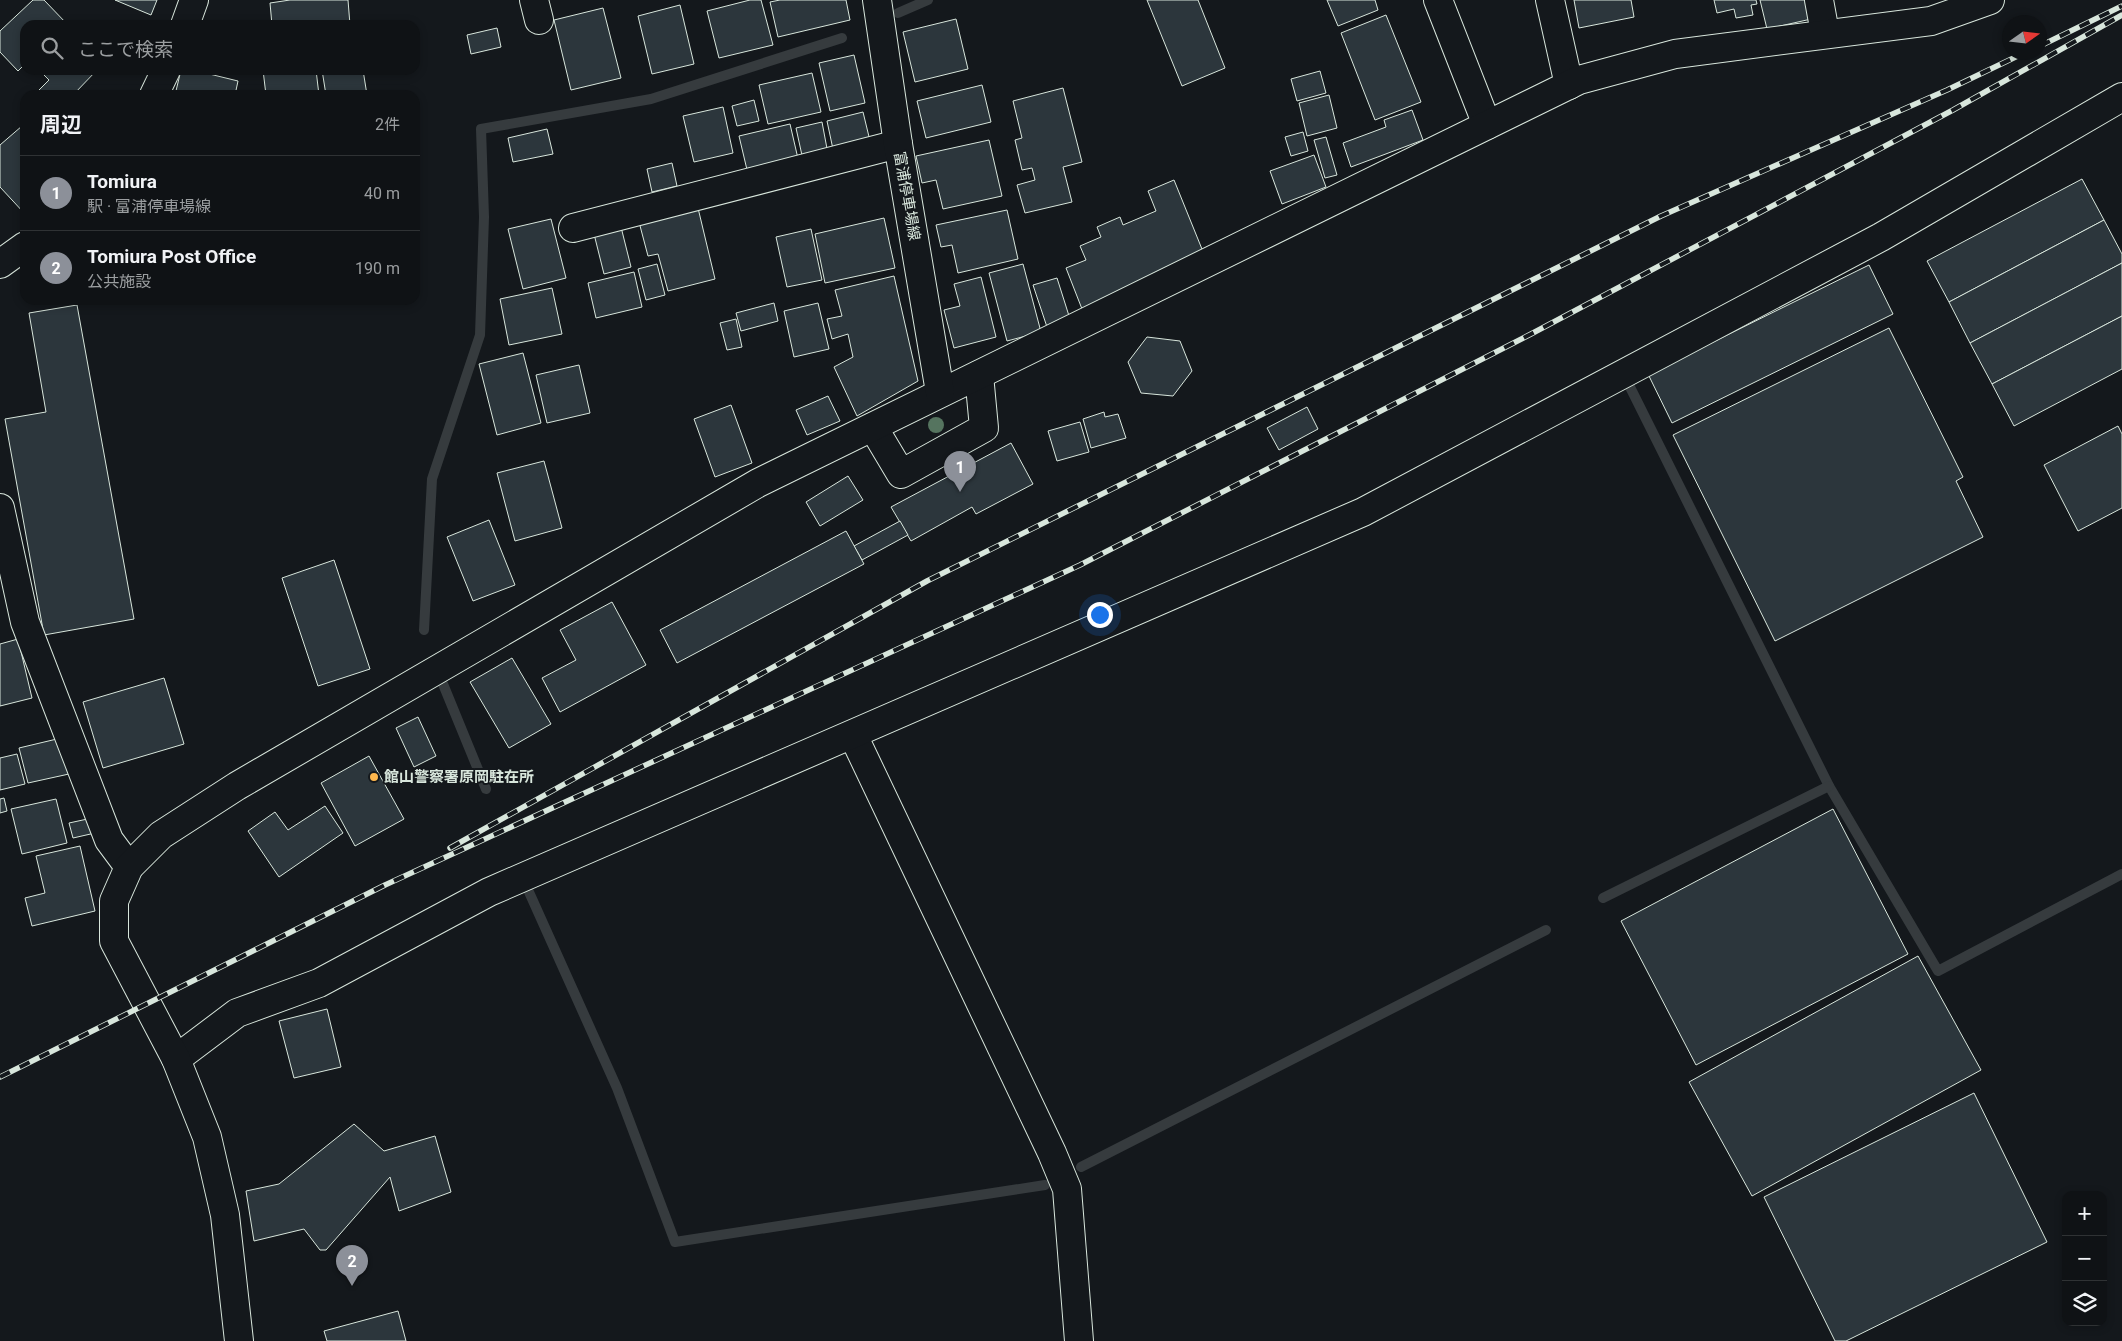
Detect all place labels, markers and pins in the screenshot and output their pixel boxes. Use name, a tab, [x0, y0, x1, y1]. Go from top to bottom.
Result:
pin: 1	[944, 451, 976, 492]
place label: 館山警察署原岡駐在所	[384, 768, 534, 786]
marker: 館山警察署原岡駐在所	[368, 771, 380, 783]
pin: 2	[336, 1245, 368, 1286]

